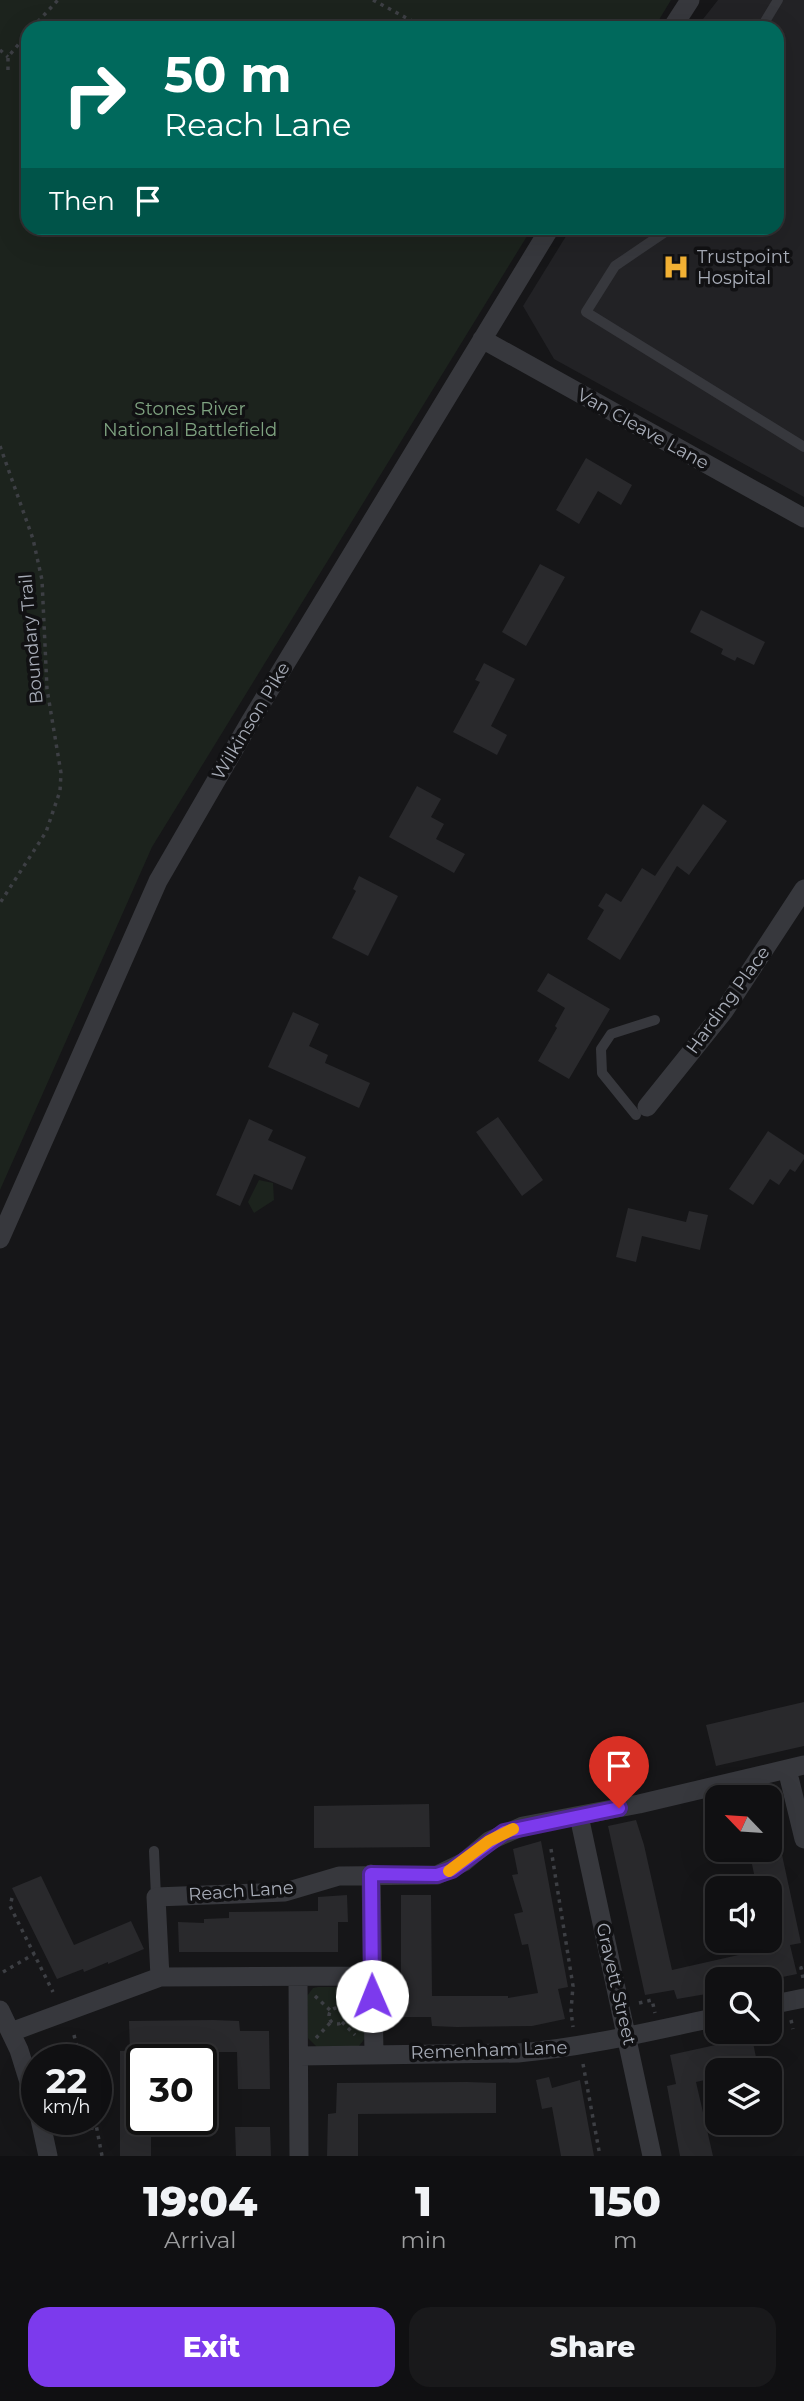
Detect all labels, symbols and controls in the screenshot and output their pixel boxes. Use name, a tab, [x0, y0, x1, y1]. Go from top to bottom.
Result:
text: 50 m	[164, 45, 292, 104]
icon: right	[49, 49, 140, 140]
text: Reach Lane	[164, 105, 351, 144]
icon: arrive	[129, 182, 167, 220]
text: Then	[49, 185, 115, 217]
place label: Trustpoint Hospital	[697, 246, 790, 289]
hospital icon: Trustpoint Hospital	[661, 252, 691, 282]
street label: Van Cleave Lane	[573, 384, 713, 474]
park label: Stones River National Battlefield	[103, 398, 277, 441]
street label: Boundary Trail	[14, 573, 48, 705]
street label: Wilkinson Pike	[207, 658, 295, 784]
street label: Harding Place	[682, 942, 775, 1058]
pin	[589, 1736, 649, 1808]
icon: arrive	[600, 1747, 638, 1785]
north arrow	[705, 1785, 782, 1862]
map controls	[705, 1785, 782, 2135]
street label: Reach Lane	[188, 1876, 294, 1906]
button: sound	[705, 1876, 782, 1953]
street label: Gravett Street	[591, 1921, 641, 2047]
position arrow	[335, 1959, 409, 2033]
button: search	[705, 1967, 782, 2044]
street label: Remenham Lane	[410, 2036, 568, 2064]
speed limit sign: 30	[126, 2044, 217, 2135]
button: layers	[705, 2058, 782, 2135]
text: 22	[46, 2059, 87, 2102]
text: km/h	[42, 2096, 91, 2118]
text: 19:04	[143, 2175, 257, 2227]
text: 1	[415, 2175, 432, 2227]
text: 150	[590, 2175, 661, 2227]
text: Arrival	[164, 2226, 237, 2254]
text: min	[400, 2226, 447, 2254]
text: m	[613, 2226, 638, 2254]
button: Exit	[28, 2307, 395, 2387]
button: Share	[409, 2307, 776, 2387]

